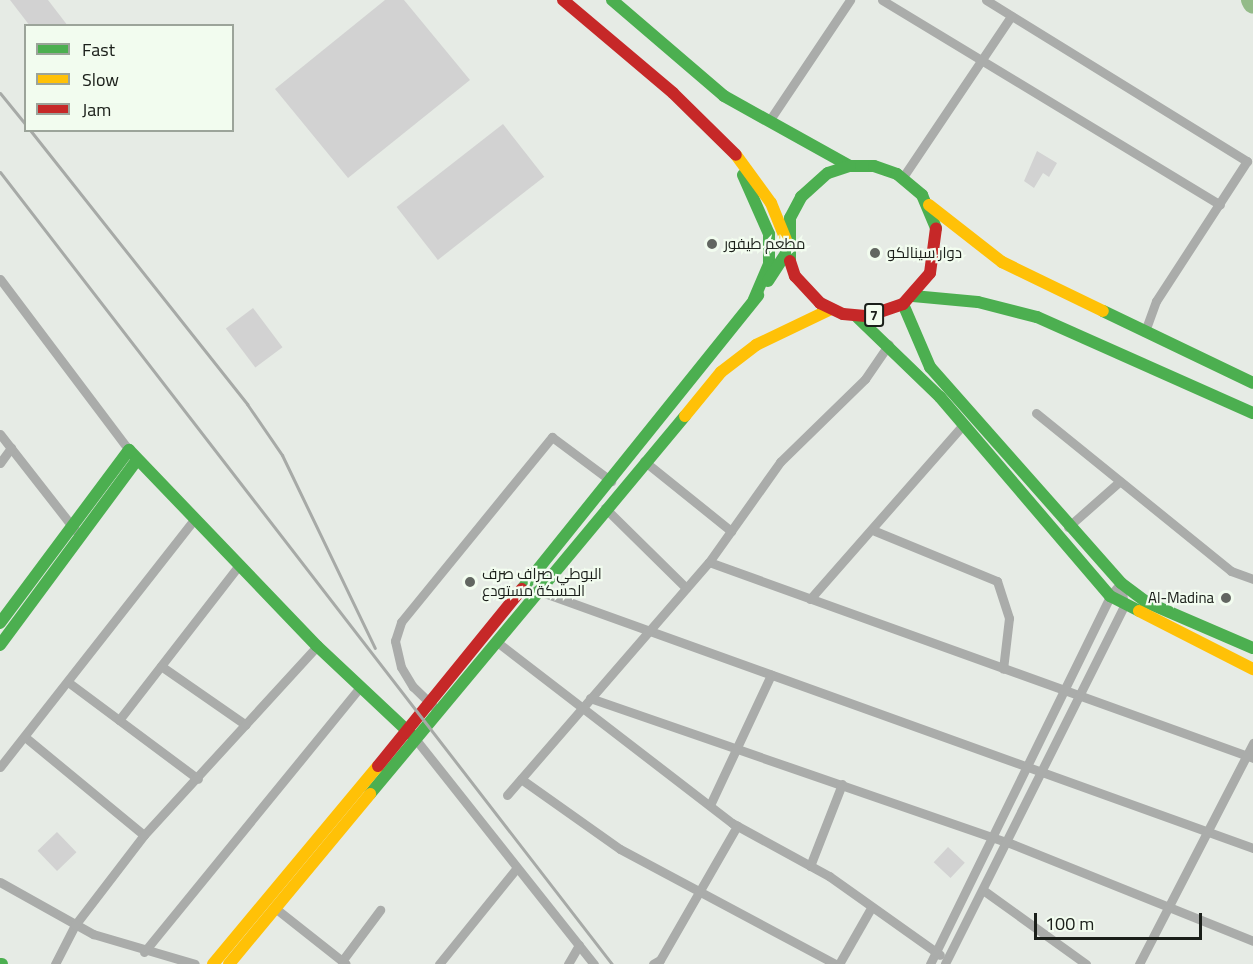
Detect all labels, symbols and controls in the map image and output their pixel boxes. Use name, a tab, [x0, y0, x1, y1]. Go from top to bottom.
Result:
legend	[24, 24, 234, 132]
text: Fast	[82, 33, 115, 66]
text: Slow	[82, 63, 119, 96]
text: Jam	[82, 93, 111, 126]
place label: مطعم طيفور	[724, 235, 805, 253]
marker: مطعم طيفور	[705, 237, 719, 251]
place label: دوار سينالكو	[887, 244, 962, 262]
marker: دوار سينالكو	[868, 246, 882, 260]
road number: 7	[864, 304, 884, 326]
place label: البوطي صراف صرف الحسكة مستودع	[482, 564, 602, 599]
marker: البوطي صراف صرف الحسكة مستودع	[463, 575, 477, 589]
place label: Al-Madina	[1148, 589, 1214, 607]
marker: Al-Madina	[1219, 591, 1233, 605]
scale bar	[1037, 901, 1205, 939]
text: 100 m	[1045, 907, 1094, 940]

